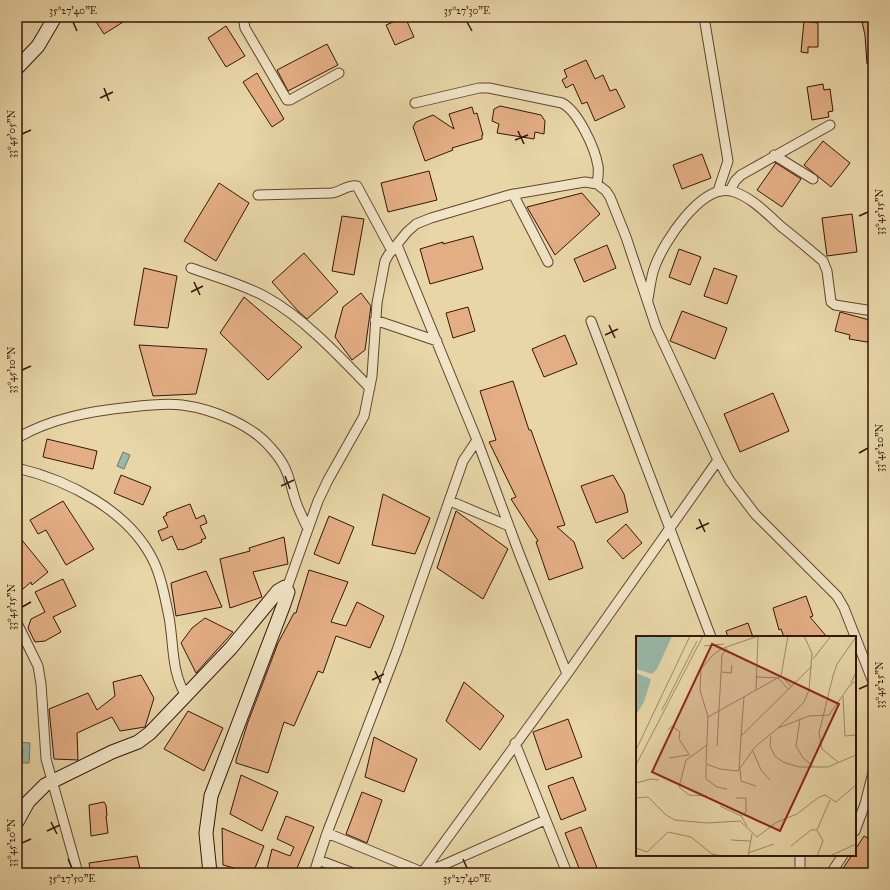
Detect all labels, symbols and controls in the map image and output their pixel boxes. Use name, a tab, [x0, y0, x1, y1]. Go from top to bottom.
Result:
text: 35°27'40"E	[49, 5, 97, 17]
text: 35°27'30"E	[444, 5, 490, 17]
text: 33°45'05"N	[6, 110, 18, 158]
text: 33°45'15"N	[874, 188, 886, 235]
text: 33°45'10"N	[6, 346, 18, 394]
text: 33°45'20"N	[874, 423, 886, 472]
text: 33°45'15"N	[6, 583, 18, 630]
inset map	[636, 636, 856, 856]
text: 33°45'25"N	[874, 661, 886, 708]
text: 33°45'20"N	[6, 818, 18, 867]
text: 35°27'50"E	[48, 873, 96, 885]
text: 35°27'40"E	[443, 873, 491, 885]

